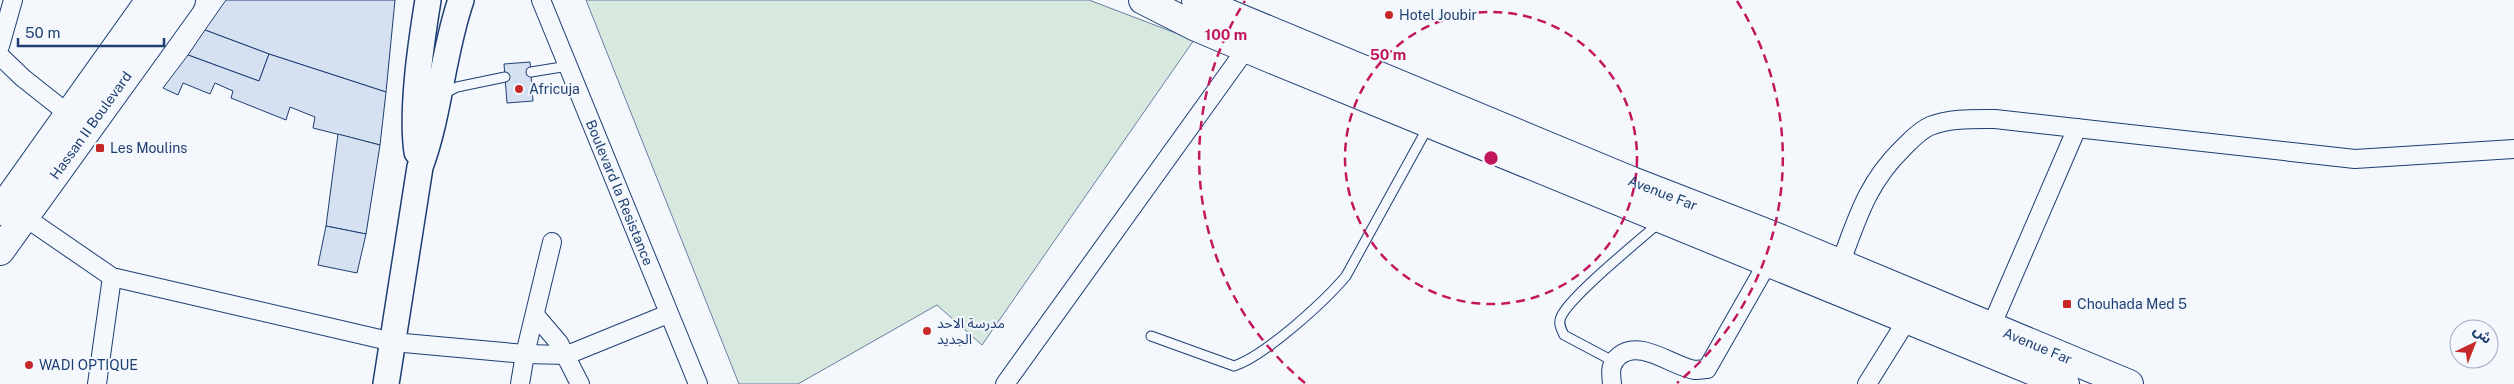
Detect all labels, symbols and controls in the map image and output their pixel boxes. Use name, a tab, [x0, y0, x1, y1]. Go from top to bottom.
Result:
place label: Hotel Joubir	[1399, 7, 1477, 23]
marker: Hotel Joubir	[1383, 9, 1395, 21]
scale bar	[18, 15, 164, 47]
text: 50 m	[25, 24, 60, 41]
text: 100 m	[1205, 26, 1247, 43]
text: 50 m	[1370, 46, 1406, 63]
street label: Hassan II Boulevard	[47, 68, 135, 182]
place label: Africuja	[529, 81, 580, 97]
marker: Africuja	[513, 83, 525, 95]
street label: Boulevard la Resistance	[583, 117, 657, 268]
place label: Les Moulins	[110, 140, 187, 156]
marker: Les Moulins	[94, 142, 106, 154]
centre of rings	[1482, 149, 1500, 167]
street label: Avenue Far	[1626, 172, 1700, 214]
place label: Chouhada Med 5	[2077, 296, 2187, 312]
marker: Chouhada Med 5	[2061, 298, 2073, 310]
place label: مدرسة الاحد الجديد	[937, 315, 1005, 347]
north arrow	[2449, 319, 2499, 369]
text: ش	[2470, 322, 2495, 347]
street label: Avenue Far	[2001, 324, 2074, 367]
marker: مدرسة الاحد الجديد	[921, 325, 933, 337]
place label: WADI OPTIQUE	[39, 357, 138, 373]
marker: WADI OPTIQUE	[23, 359, 35, 371]

